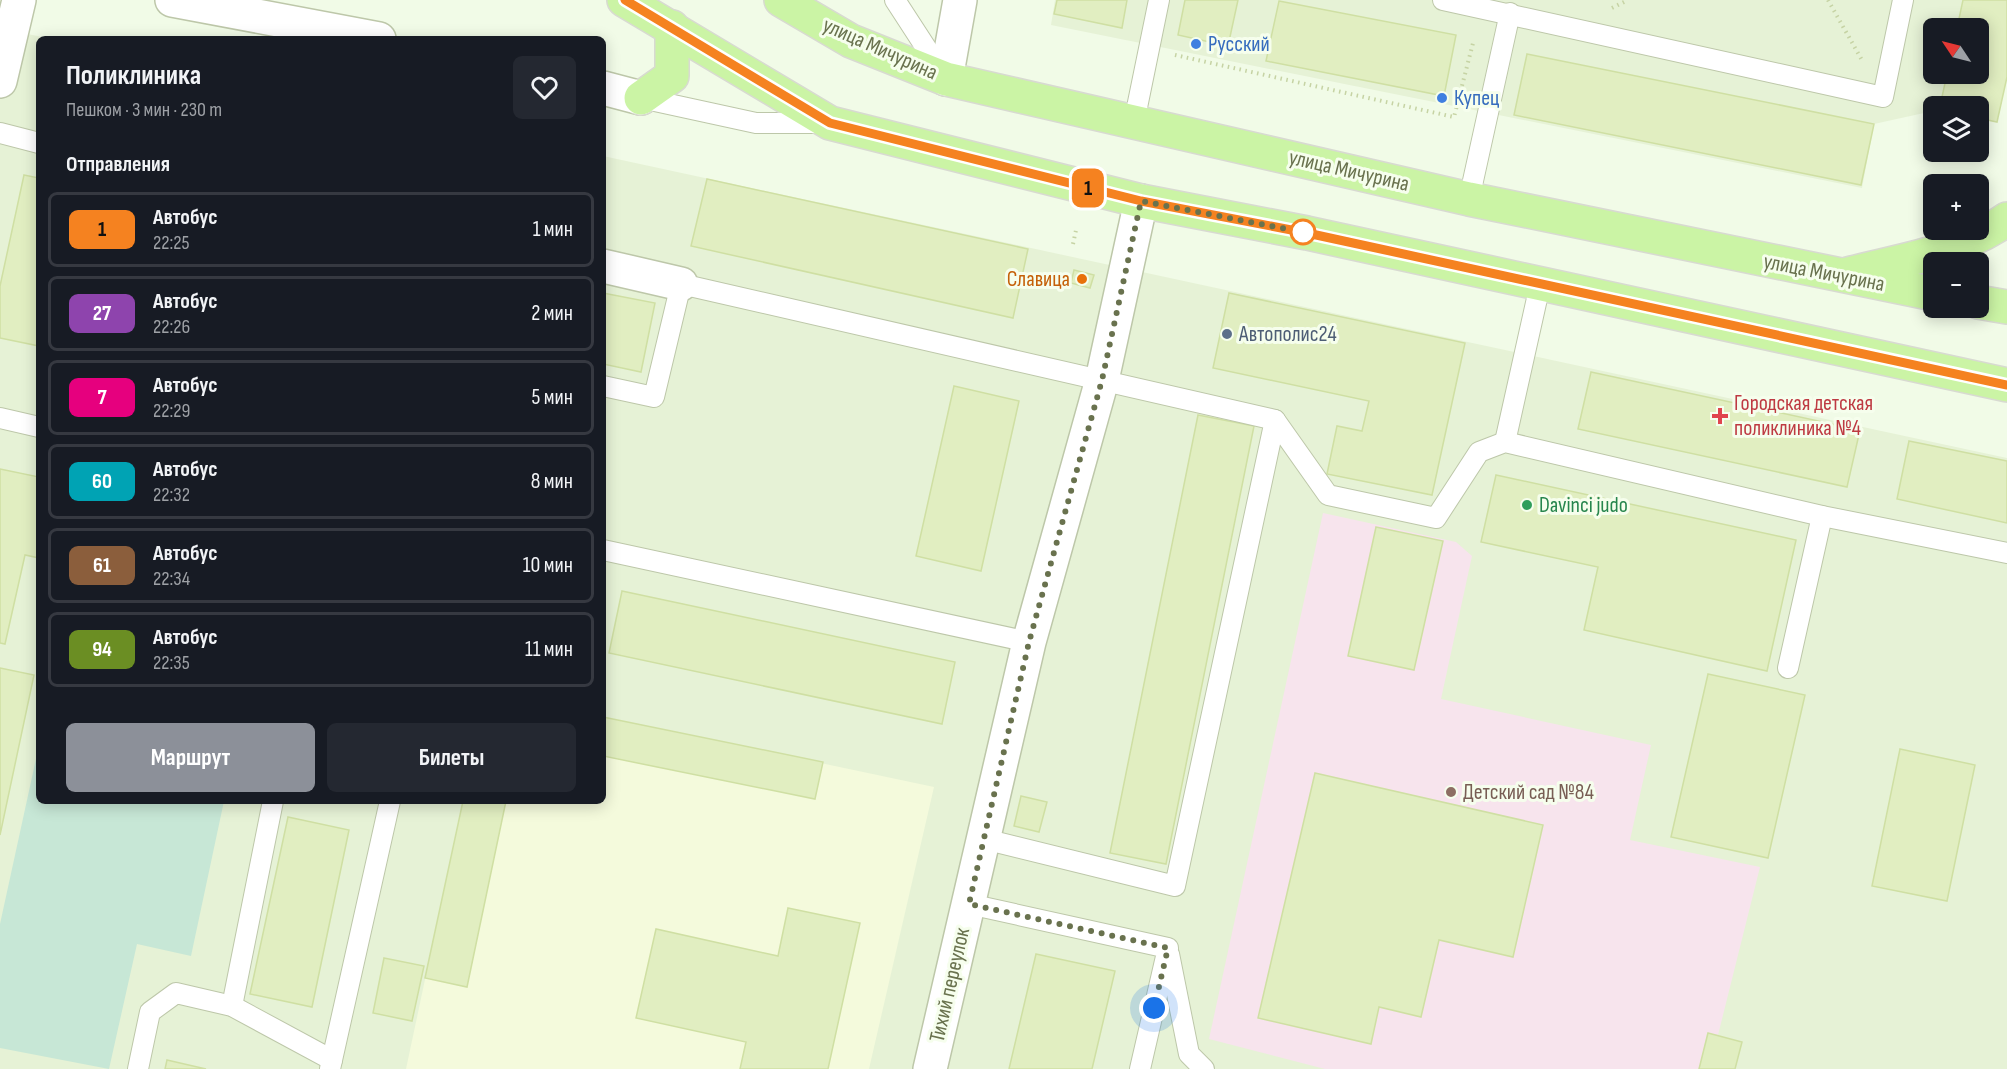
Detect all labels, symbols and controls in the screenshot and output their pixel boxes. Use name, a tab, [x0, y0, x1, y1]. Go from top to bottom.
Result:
street label: улица Мичурина	[818, 12, 942, 86]
north arrow	[1923, 18, 1989, 84]
map controls	[1923, 18, 1989, 318]
place label: Русский	[1208, 31, 1270, 58]
marker: Русский	[1189, 37, 1203, 51]
button: heart	[513, 56, 576, 119]
text: Поликлиника	[66, 59, 201, 92]
place label: Купец	[1454, 85, 1499, 112]
marker: Купец	[1435, 91, 1449, 105]
button: layers	[1923, 96, 1989, 162]
text: Пешком · 3 мин · 230 m	[66, 98, 222, 122]
street label: улица Мичурина	[1286, 144, 1412, 198]
text: Отправления	[66, 151, 170, 178]
line badge: 1	[1068, 168, 1108, 207]
button: +	[1923, 174, 1989, 240]
text: 1	[1084, 176, 1092, 201]
text: Автобус	[153, 204, 218, 231]
text: 1 мин	[533, 216, 573, 243]
text: 1	[98, 217, 106, 242]
unlabelled marker	[1290, 219, 1316, 245]
text: 22:25	[153, 231, 190, 255]
street label: улица Мичурина	[1761, 248, 1887, 298]
button: −	[1923, 252, 1989, 318]
place label: Славица	[1007, 266, 1070, 293]
marker: Славица	[1075, 272, 1089, 286]
text: Автобус	[153, 288, 218, 315]
text: 2 мин	[531, 300, 573, 327]
text: 27	[93, 301, 111, 326]
text: 22:26	[153, 315, 190, 339]
place label: Автополис24	[1238, 321, 1337, 348]
marker: Автополис24	[1220, 327, 1234, 341]
text: Автобус	[153, 372, 218, 399]
text: 5 мин	[532, 384, 573, 411]
text: 7	[97, 385, 107, 410]
place label: Городская детская поликлиника №4	[1734, 390, 1873, 442]
text: 22:29	[153, 399, 190, 423]
marker: Городская детская поликлиника №4	[1711, 407, 1729, 425]
text: Автобус	[153, 456, 218, 483]
text: 8 мин	[531, 468, 573, 495]
text: 60	[92, 469, 112, 494]
text: 22:32	[153, 483, 190, 507]
place label: Davinci judo	[1539, 492, 1628, 519]
marker: Davinci judo	[1520, 498, 1534, 512]
text: Автобус	[153, 540, 218, 567]
text: 10 мин	[523, 552, 573, 579]
text: 61	[93, 553, 111, 578]
text: 22:34	[153, 567, 190, 591]
text: Автобус	[153, 624, 218, 651]
text: 11 мин	[525, 636, 573, 663]
text: 94	[92, 637, 112, 662]
text: 22:35	[153, 651, 190, 675]
button: Маршрут	[66, 723, 315, 792]
button: Билеты	[327, 723, 576, 792]
place label: Детский сад №84	[1463, 779, 1594, 806]
marker: Детский сад №84	[1444, 785, 1458, 799]
street label: Тихий переулок	[924, 924, 976, 1045]
your location	[1139, 993, 1169, 1023]

